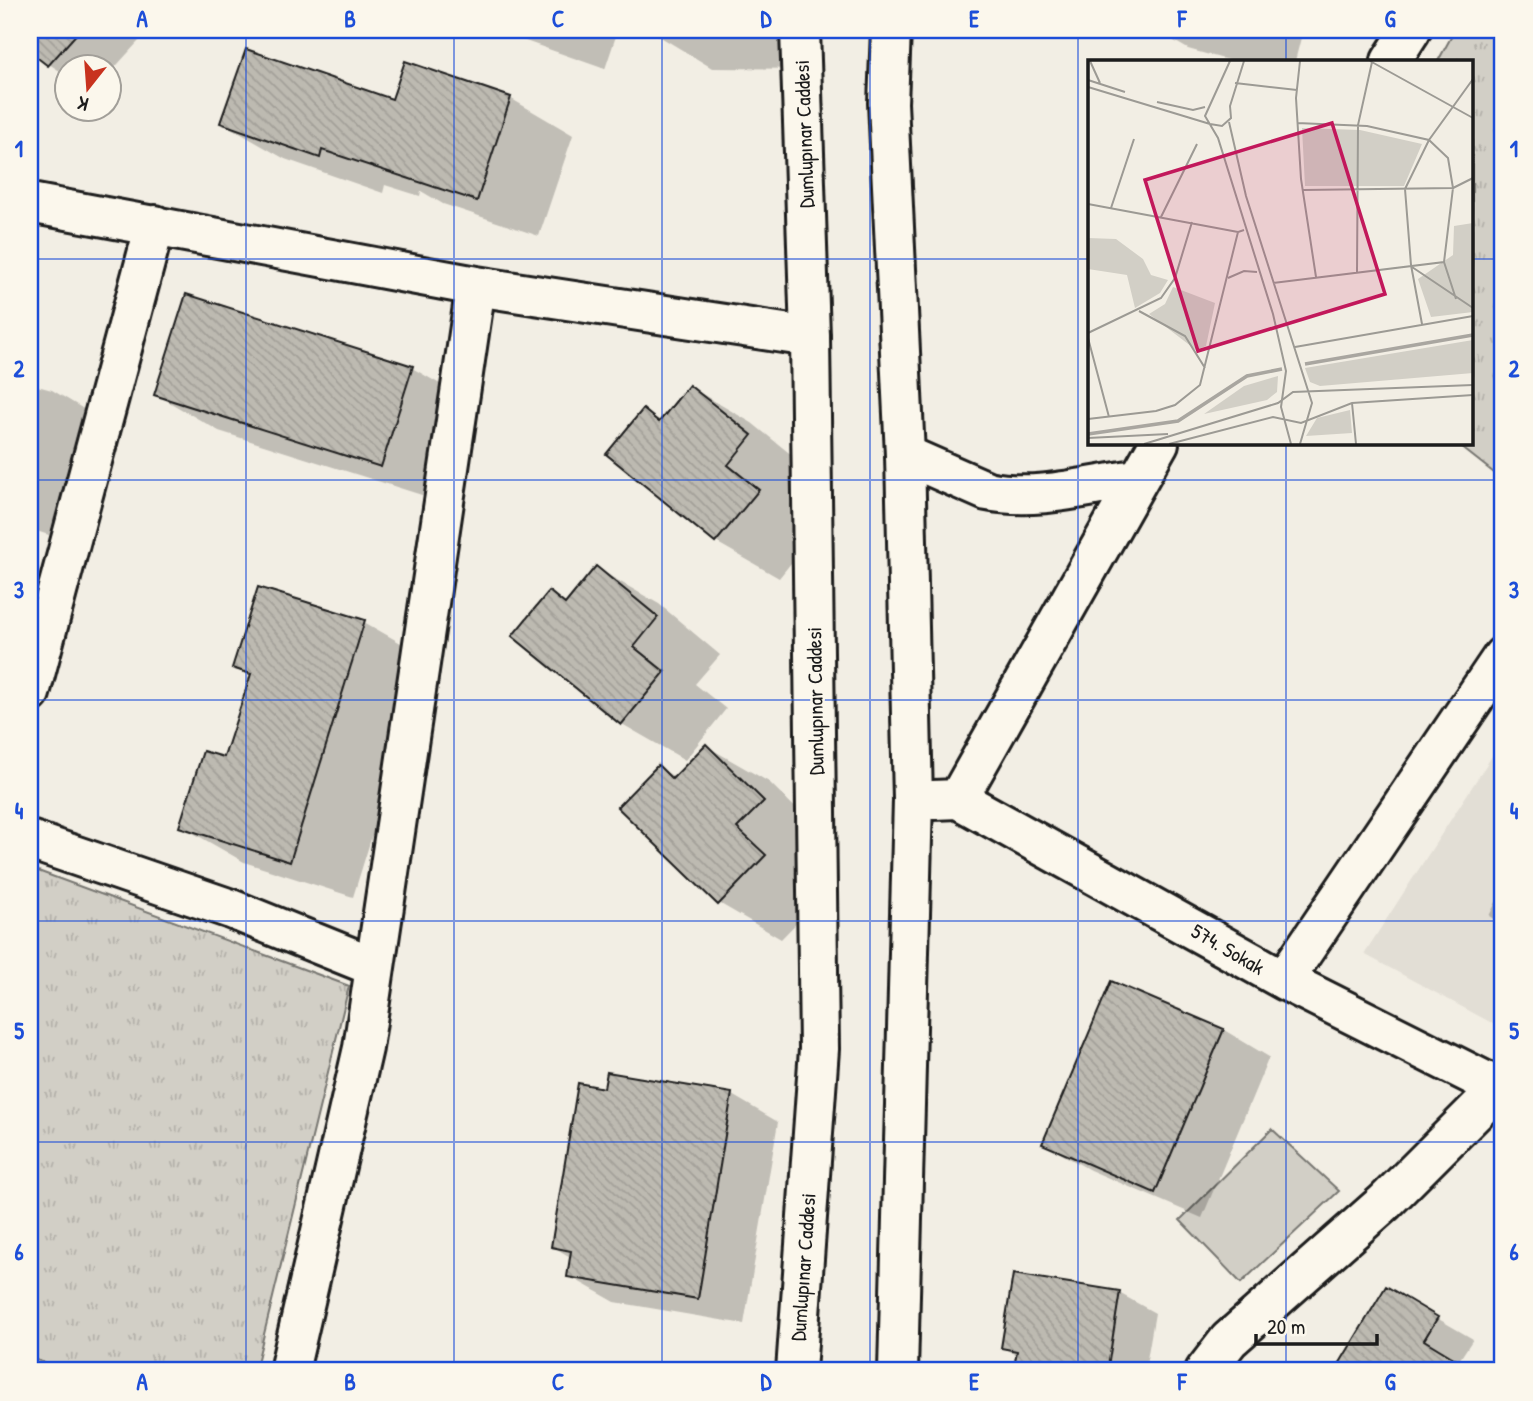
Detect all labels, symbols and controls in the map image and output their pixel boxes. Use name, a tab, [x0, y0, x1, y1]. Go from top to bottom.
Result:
text: A	[136, 3, 148, 34]
text: B	[344, 3, 356, 34]
text: C	[552, 3, 564, 34]
text: D	[761, 3, 773, 34]
text: E	[969, 3, 980, 34]
text: F	[1177, 3, 1188, 34]
text: G	[1384, 3, 1396, 34]
north arrow	[52, 52, 122, 122]
street label: Dumlupınar Caddesi	[787, 59, 821, 209]
inset map	[1088, 60, 1474, 444]
text: K	[74, 90, 92, 118]
text: 1	[15, 133, 23, 164]
text: 1	[1510, 133, 1518, 164]
text: 2	[14, 353, 25, 384]
text: 2	[1509, 353, 1520, 384]
text: 3	[14, 574, 24, 605]
text: 3	[1509, 574, 1519, 605]
street label: Dumlupınar Caddesi	[799, 627, 831, 775]
text: 4	[15, 795, 24, 826]
text: 4	[1510, 795, 1519, 826]
street label: 574. Sokak	[1186, 916, 1270, 982]
text: 5	[14, 1015, 24, 1046]
text: 5	[1509, 1015, 1519, 1046]
street label: Dumlupınar Caddesi	[783, 1192, 823, 1342]
text: 6	[14, 1236, 24, 1267]
text: 6	[1509, 1236, 1519, 1267]
scale bar	[1256, 1303, 1377, 1347]
text: 20 m	[1267, 1312, 1305, 1341]
text: A	[136, 1366, 148, 1397]
text: B	[344, 1366, 356, 1397]
text: C	[552, 1366, 564, 1397]
text: D	[761, 1366, 773, 1397]
text: E	[969, 1366, 980, 1397]
text: F	[1177, 1366, 1188, 1397]
text: G	[1384, 1366, 1396, 1397]

